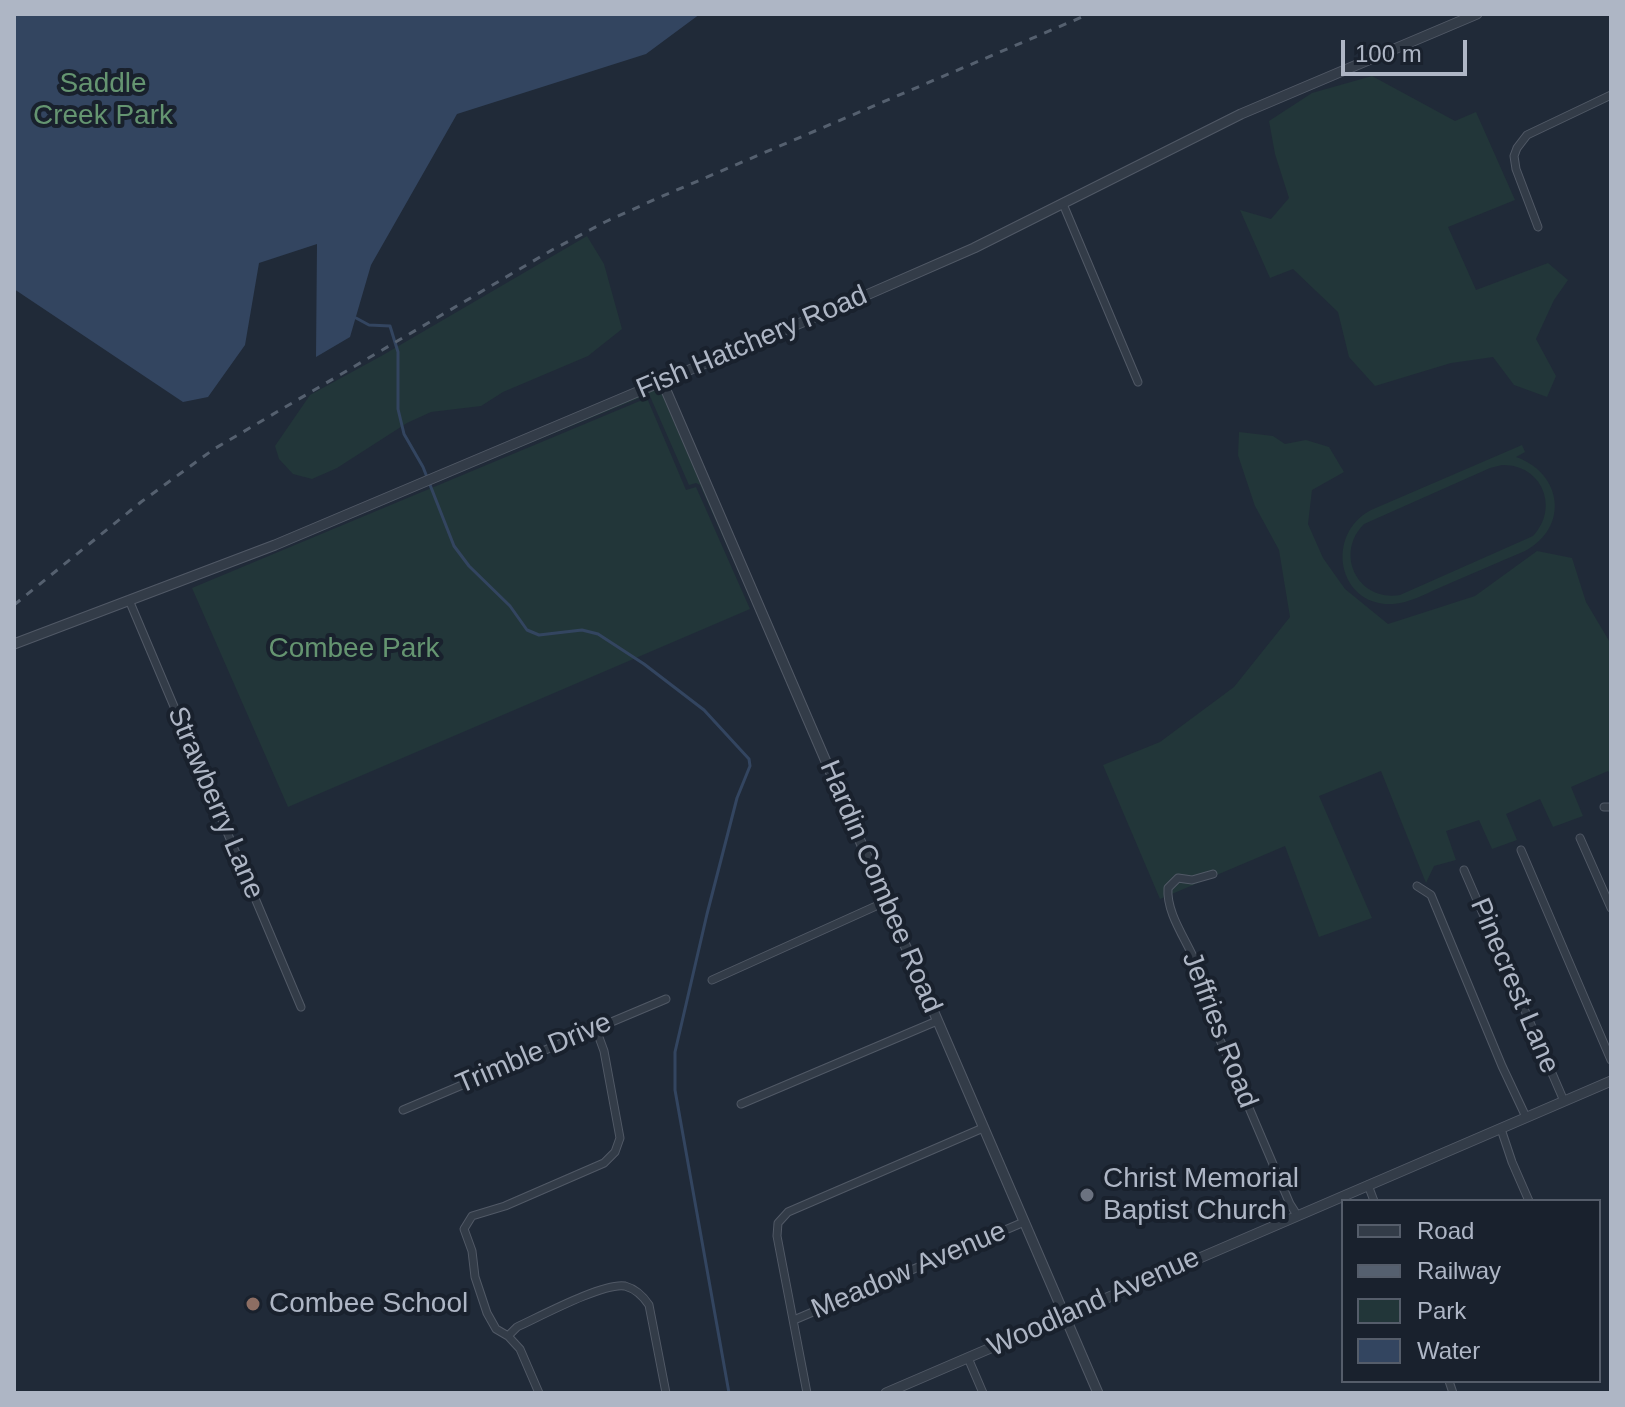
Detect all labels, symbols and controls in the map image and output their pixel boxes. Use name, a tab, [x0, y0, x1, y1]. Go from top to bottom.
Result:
scale bar	[1345, 24, 1471, 74]
text: 100 m	[1355, 40, 1422, 67]
park label: Saddle Creek Park	[33, 67, 173, 133]
street label: Fish Hatchery Road	[632, 279, 872, 407]
park label: Combee Park	[268, 632, 440, 666]
street label: Strawberry Lane	[159, 702, 271, 904]
street label: Hardin Combee Road	[812, 756, 948, 1018]
street label: Pinecrest Lane	[1462, 893, 1566, 1079]
street label: Jeffries Road	[1174, 947, 1264, 1113]
street label: Trimble Drive	[451, 1006, 617, 1102]
place label: Christ Memorial Baptist Church	[1103, 1162, 1299, 1228]
marker: Christ Memorial Baptist Church	[1078, 1186, 1096, 1204]
legend	[1341, 1199, 1601, 1383]
street label: Meadow Avenue	[807, 1215, 1011, 1327]
text: Road	[1417, 1217, 1474, 1244]
street label: Woodland Avenue	[983, 1241, 1205, 1365]
text: Railway	[1417, 1257, 1501, 1284]
place label: Combee School	[269, 1287, 468, 1321]
marker: Combee School	[244, 1295, 262, 1313]
text: Park	[1417, 1297, 1466, 1324]
text: Water	[1417, 1337, 1480, 1364]

